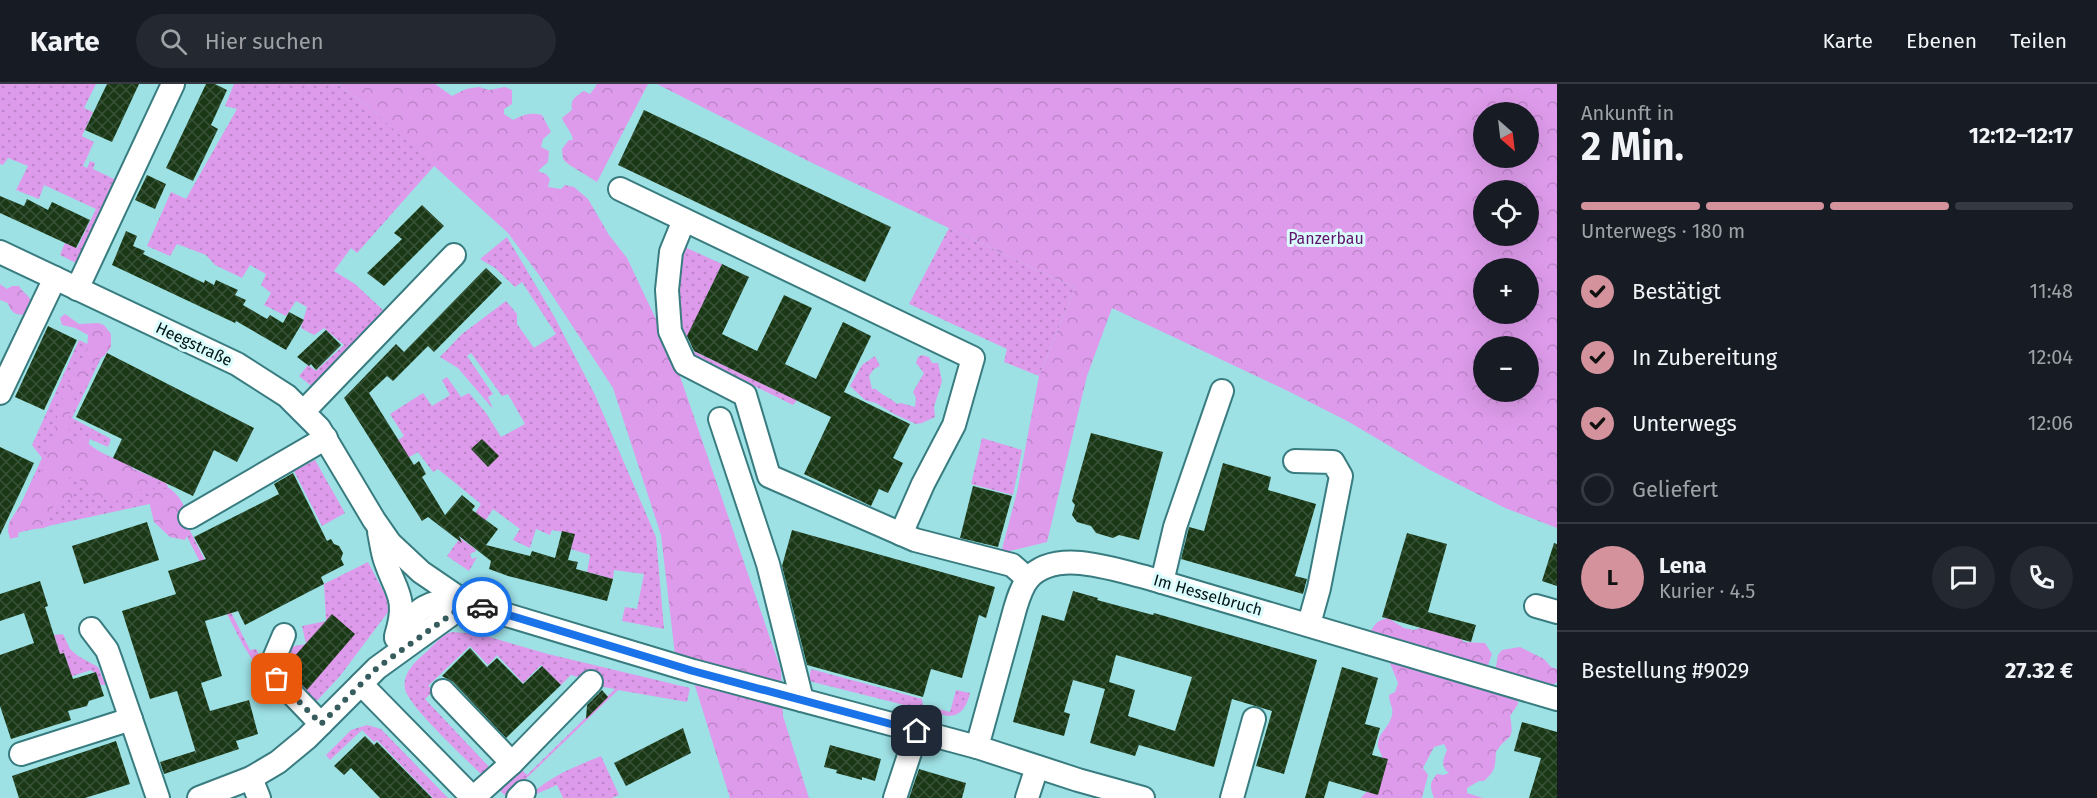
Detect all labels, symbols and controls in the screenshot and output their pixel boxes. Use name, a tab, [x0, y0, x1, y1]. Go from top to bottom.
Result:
search box	[136, 14, 556, 68]
text: Karte	[30, 25, 100, 58]
icon: search	[157, 25, 190, 58]
text: Hier suchen	[205, 28, 324, 55]
text: Karte	[1822, 28, 1873, 54]
text: Ebenen	[1906, 28, 1977, 54]
text: Teilen	[2010, 28, 2067, 54]
text: Ankunft in	[1581, 101, 1674, 125]
north arrow	[1473, 102, 1539, 168]
map controls	[1473, 102, 1539, 402]
text: 12:12–12:17	[1969, 122, 2073, 149]
text: 2 Min.	[1581, 124, 1684, 170]
button: locate	[1473, 180, 1539, 246]
text: Unterwegs · 180 m	[1581, 219, 1745, 243]
park label: Panzerbau	[1288, 229, 1364, 248]
button: +	[1473, 258, 1539, 324]
icon: check	[1581, 275, 1614, 308]
text: Bestätigt	[1632, 278, 1721, 305]
text: 11:48	[2030, 279, 2073, 303]
street label: Heegstraße	[153, 318, 235, 370]
button: −	[1473, 336, 1539, 402]
icon: check	[1581, 341, 1614, 374]
text: In Zubereitung	[1632, 344, 1777, 371]
text: 12:04	[2028, 345, 2073, 369]
icon: check	[1581, 407, 1614, 440]
text: Unterwegs	[1632, 410, 1737, 437]
text: 12:06	[2028, 411, 2073, 435]
text: Geliefert	[1632, 476, 1718, 503]
button: chat	[1932, 546, 1995, 609]
button: phone	[2010, 546, 2073, 609]
text: Lena	[1659, 552, 1707, 579]
text: L	[1607, 564, 1618, 591]
street label: Im Hesselbruch	[1151, 570, 1265, 620]
courier	[452, 577, 512, 637]
text: Kurier · 4.5	[1659, 579, 1755, 603]
icon: car	[466, 591, 499, 624]
pin	[251, 653, 302, 704]
text: Bestellung #9029	[1581, 657, 1749, 684]
text: 27.32 €	[2005, 657, 2073, 684]
icon: bag	[260, 662, 293, 695]
pin	[891, 705, 942, 756]
icon: home	[900, 714, 933, 747]

